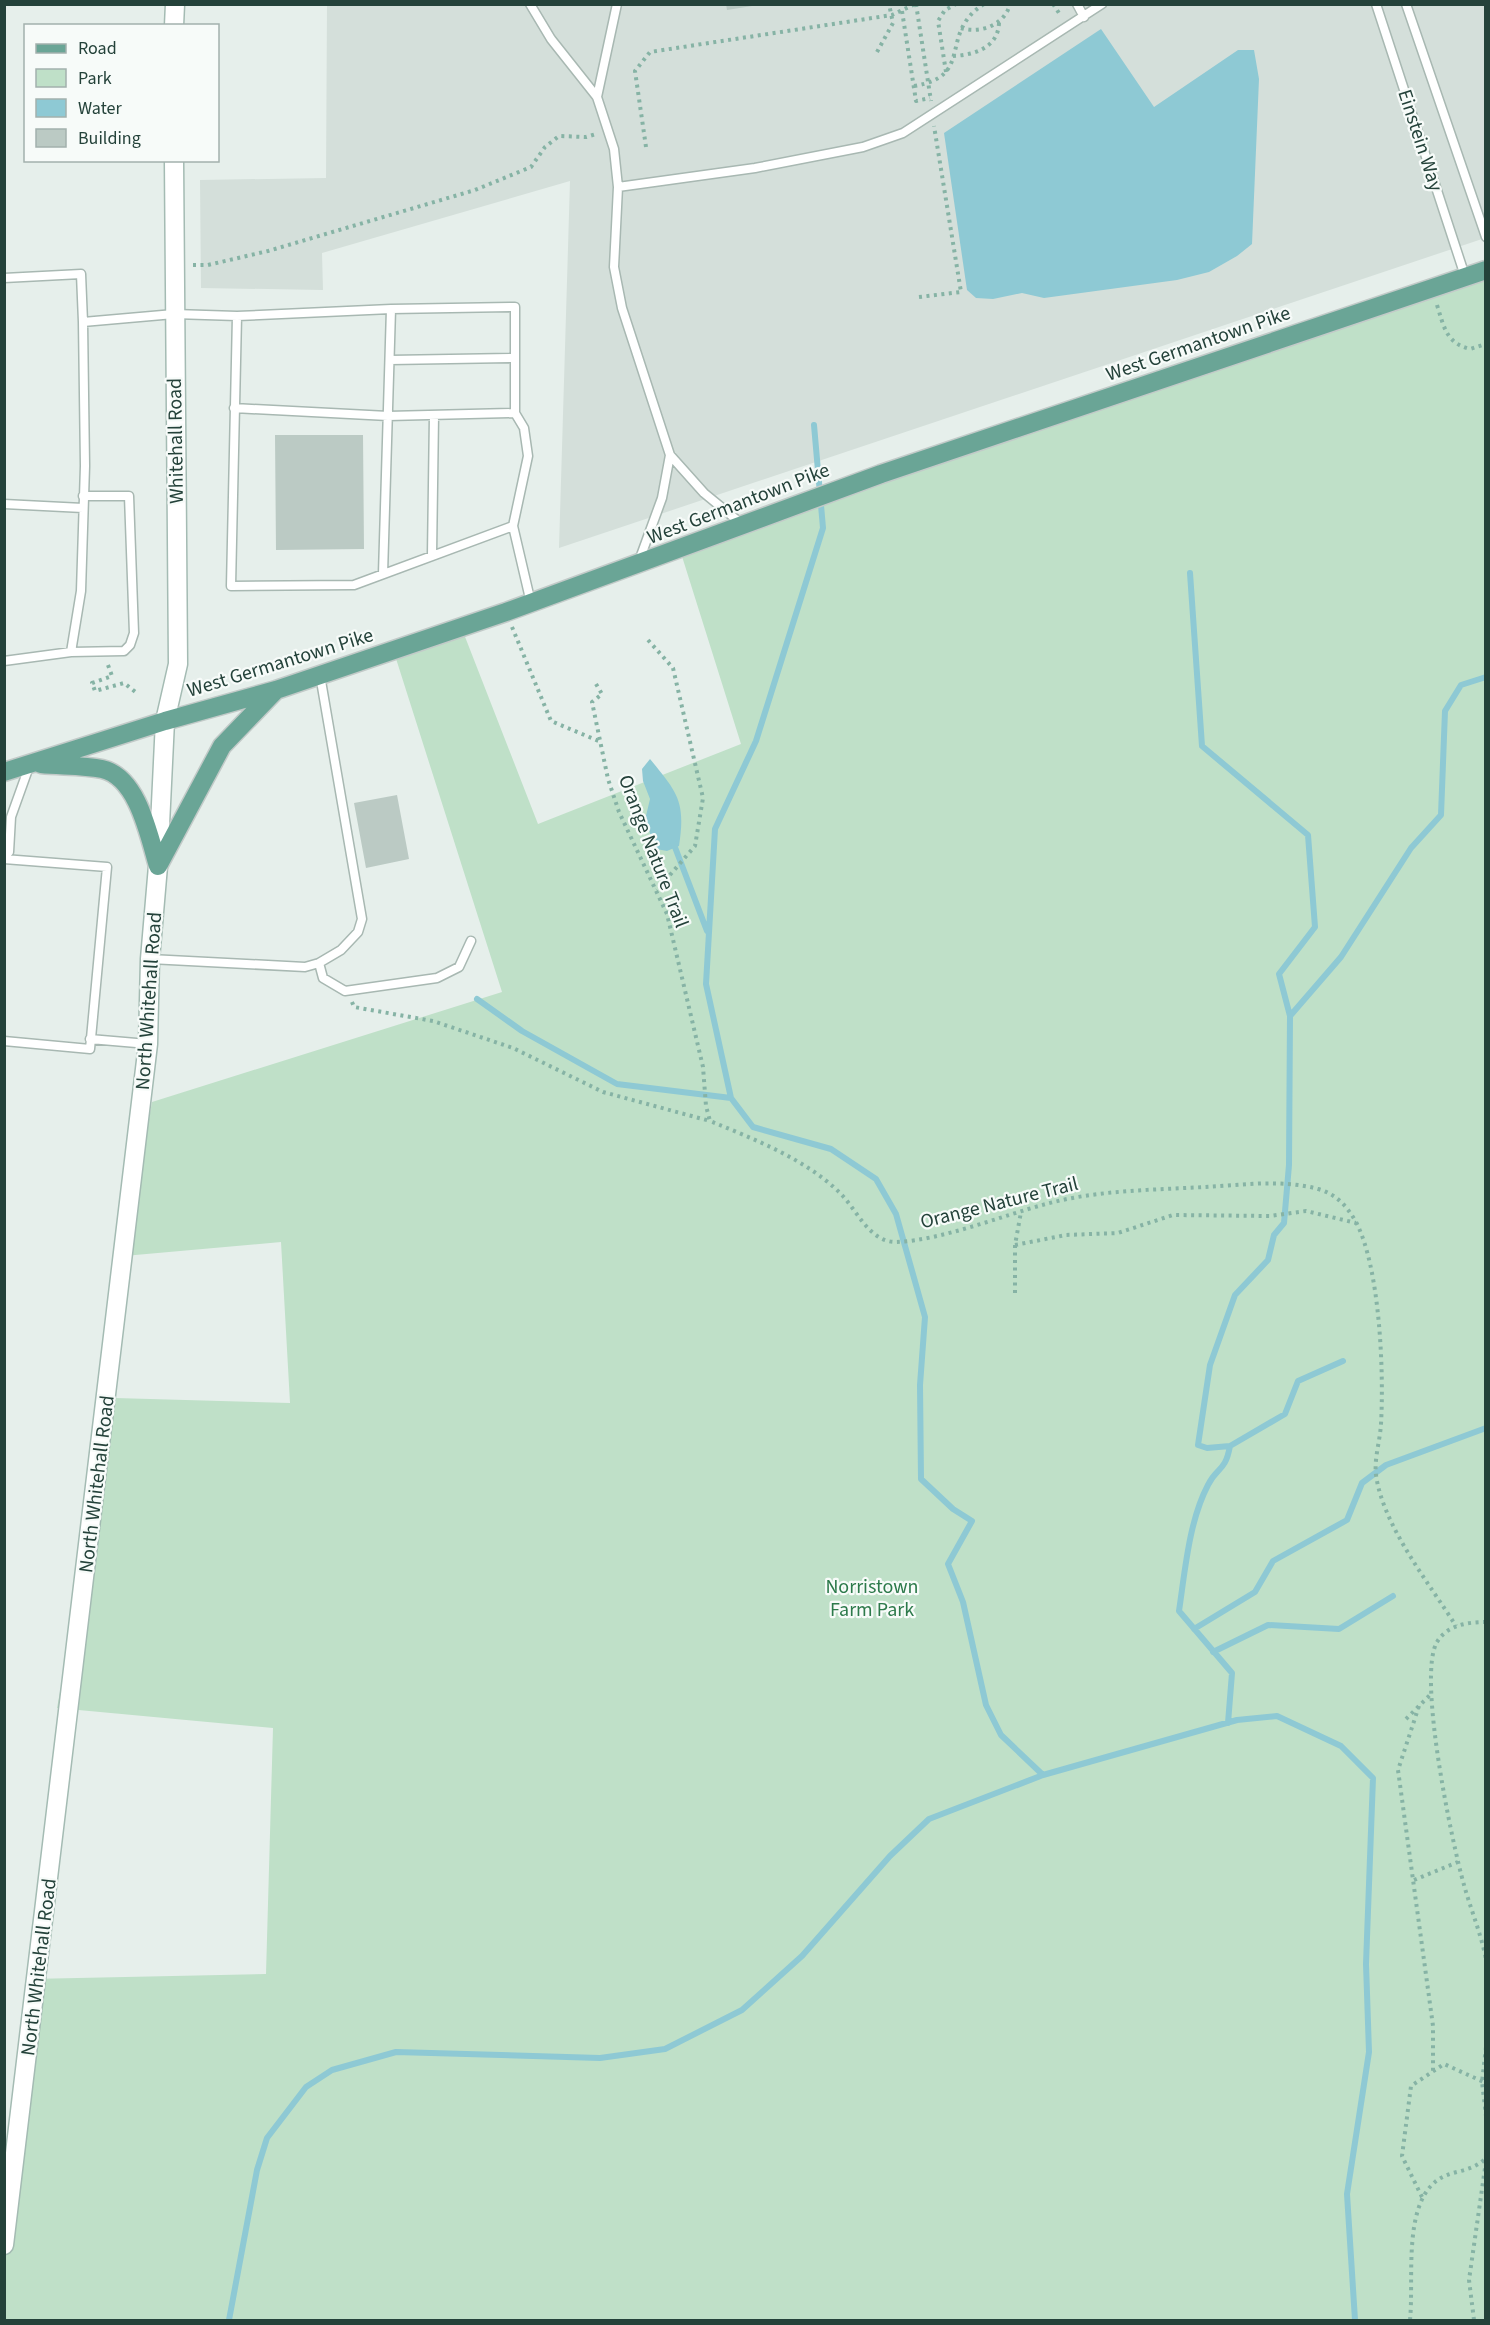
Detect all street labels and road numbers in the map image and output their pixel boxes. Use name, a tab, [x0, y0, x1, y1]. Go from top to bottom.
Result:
street label: Einstein Way	[1390, 86, 1450, 195]
street label: West Germantown Pike	[1102, 299, 1294, 389]
street label: Whitehall Road	[161, 378, 191, 504]
street label: West Germantown Pike	[643, 456, 834, 552]
street label: West Germantown Pike	[184, 621, 377, 705]
street label: Orange Nature Trail	[611, 771, 695, 932]
street label: North Whitehall Road	[129, 911, 169, 1091]
street label: Orange Nature Trail	[917, 1170, 1081, 1236]
street label: North Whitehall Road	[72, 1394, 122, 1574]
street label: North Whitehall Road	[14, 1877, 64, 2057]

